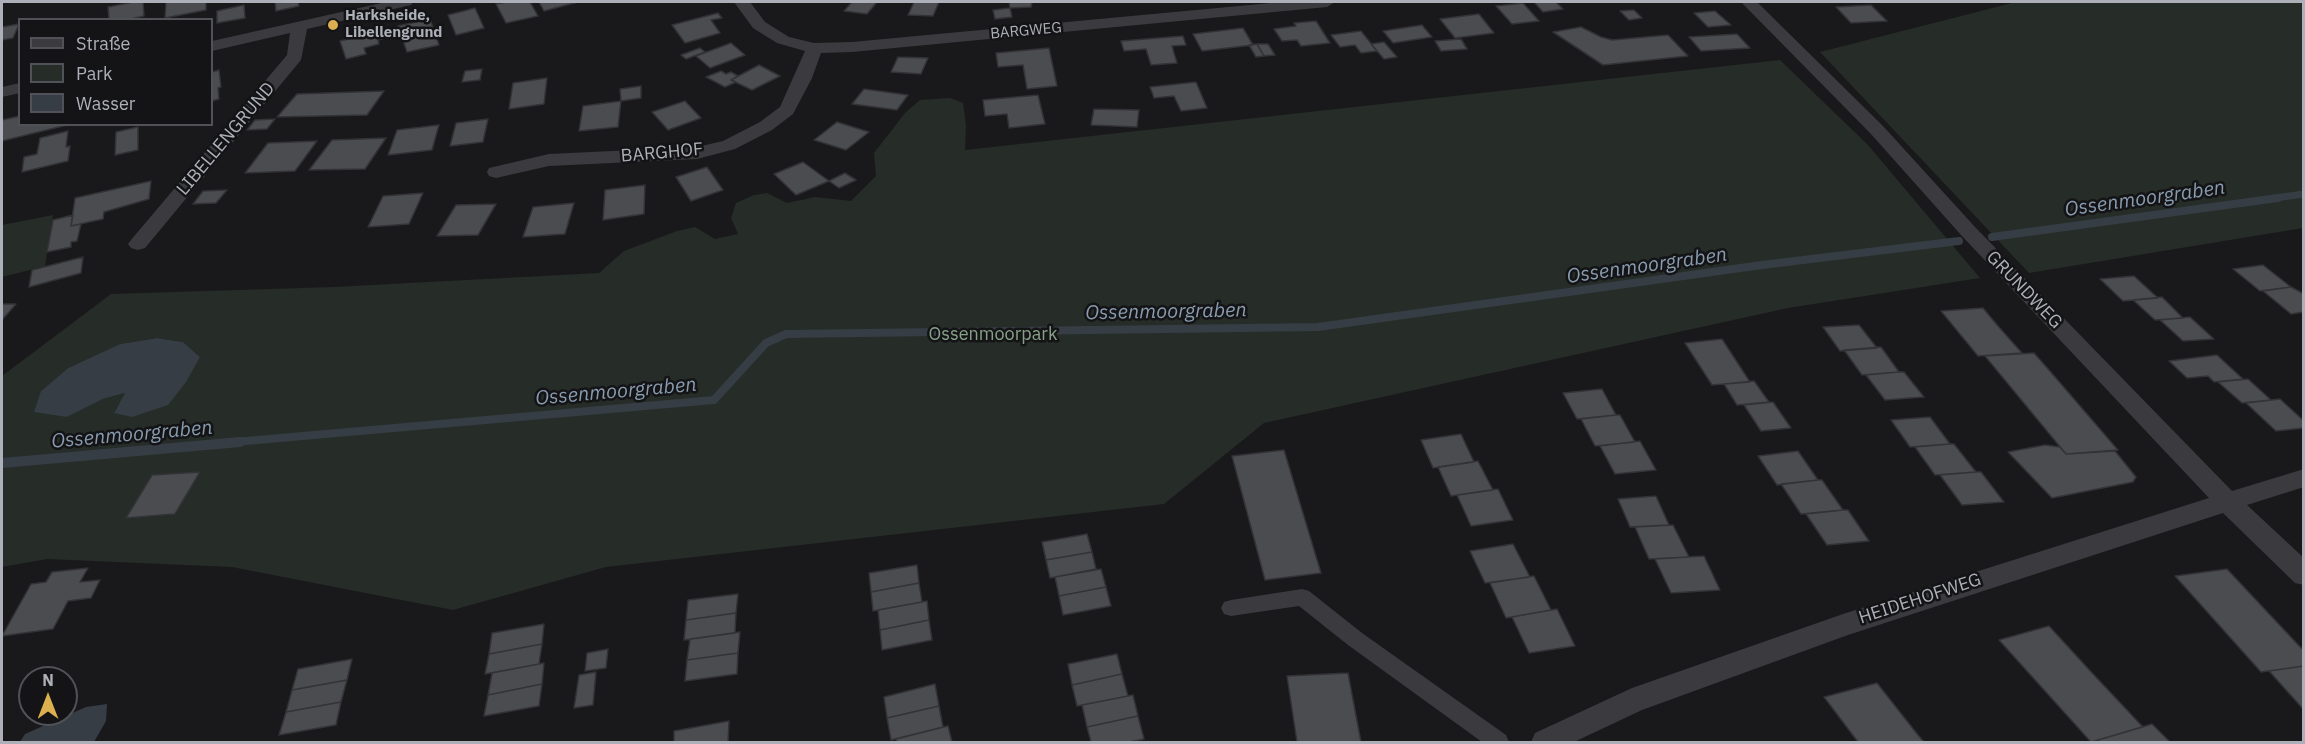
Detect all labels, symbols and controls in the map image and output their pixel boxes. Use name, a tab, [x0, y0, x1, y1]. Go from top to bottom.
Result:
place label: Harksheide, Libellengrund	[345, 7, 442, 42]
legend	[18, 18, 213, 126]
marker: Harksheide, Libellengrund	[326, 18, 340, 32]
street label: BARGWEG	[990, 19, 1062, 43]
text: Straße	[76, 32, 130, 55]
text: Park	[76, 62, 112, 85]
street label: LIBELLENGRUND	[173, 78, 279, 200]
text: Wasser	[76, 92, 135, 115]
street label: BARGHOF	[620, 139, 704, 167]
water label: Ossenmoorgraben	[2063, 176, 2227, 222]
water label: Ossenmoorgraben	[1565, 243, 1729, 289]
street label: GRUNDWEG	[1982, 247, 2066, 333]
water label: Ossenmoorgraben	[1085, 299, 1247, 325]
park label: Ossenmoorpark	[929, 324, 1057, 346]
water label: Ossenmoorgraben	[535, 373, 697, 411]
water label: Ossenmoorgraben	[51, 416, 213, 454]
street label: HEIDEHOFWEG	[1856, 569, 1984, 629]
north arrow	[18, 666, 78, 726]
text: N	[42, 670, 54, 690]

